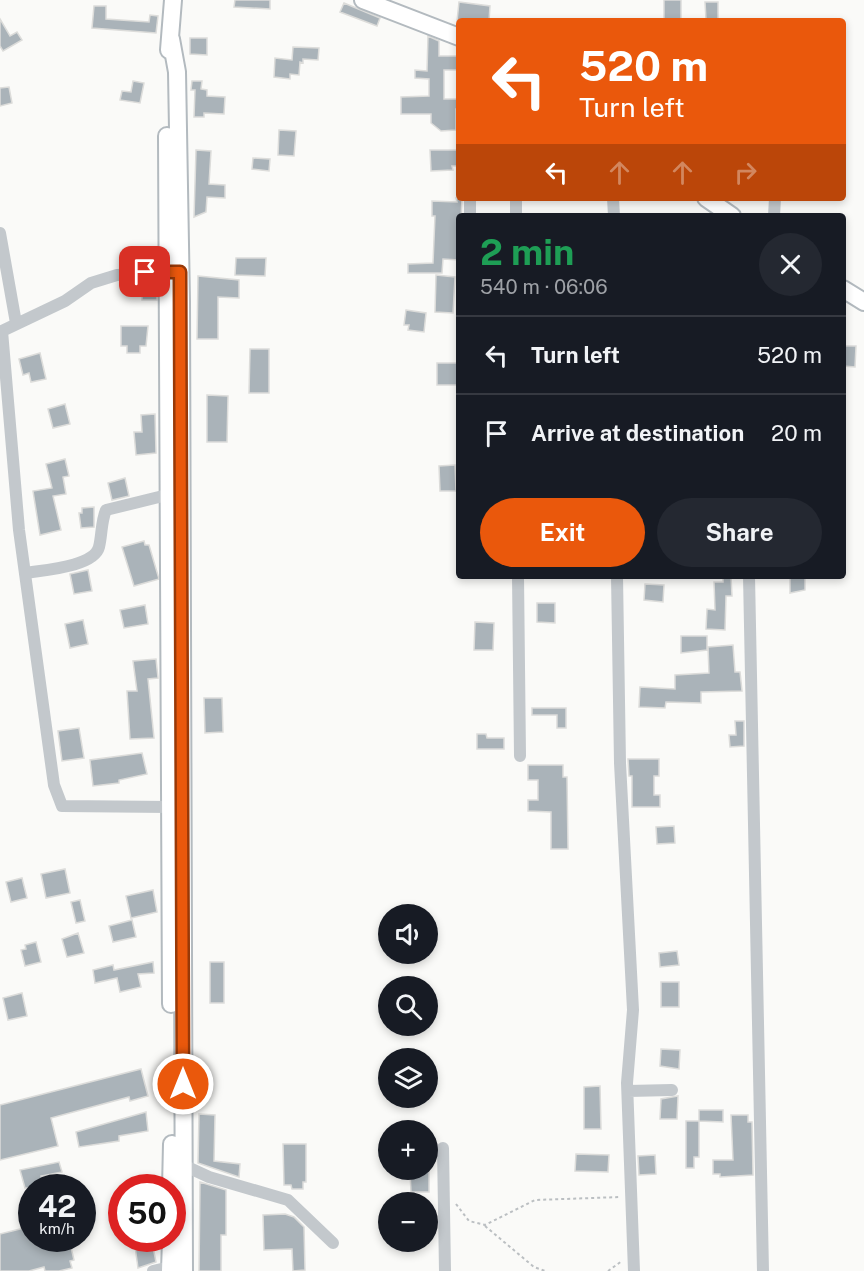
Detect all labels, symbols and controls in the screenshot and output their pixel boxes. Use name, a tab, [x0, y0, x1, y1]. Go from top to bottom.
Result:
text: 520 m	[579, 41, 708, 90]
icon: left	[480, 42, 558, 120]
text: Turn left	[579, 91, 685, 123]
icon: left	[540, 156, 573, 189]
icon: ahead	[603, 156, 636, 189]
icon: ahead	[666, 156, 699, 189]
icon: right	[729, 156, 762, 189]
text: 2 min	[480, 231, 574, 273]
button: close	[759, 233, 822, 296]
pin	[119, 246, 170, 297]
icon: arrive	[128, 255, 161, 288]
text: 540 m · 06:06	[480, 275, 608, 299]
icon: left	[480, 339, 513, 372]
text: Turn left	[531, 342, 620, 368]
text: 520 m	[757, 342, 822, 368]
icon: arrive	[480, 417, 513, 450]
text: Arrive at destination	[531, 420, 744, 446]
text: 20 m	[771, 420, 822, 446]
button: Exit	[480, 498, 645, 567]
button: Share	[657, 498, 822, 567]
map controls	[378, 904, 438, 1252]
button: sound	[378, 904, 438, 964]
button: search	[378, 976, 438, 1036]
button: layers	[378, 1048, 438, 1108]
position arrow	[151, 1052, 215, 1116]
button: +	[378, 1120, 438, 1180]
speed limit sign: 50	[108, 1174, 186, 1252]
text: 42	[38, 1188, 76, 1224]
button: −	[378, 1192, 438, 1252]
text: km/h	[39, 1220, 75, 1237]

